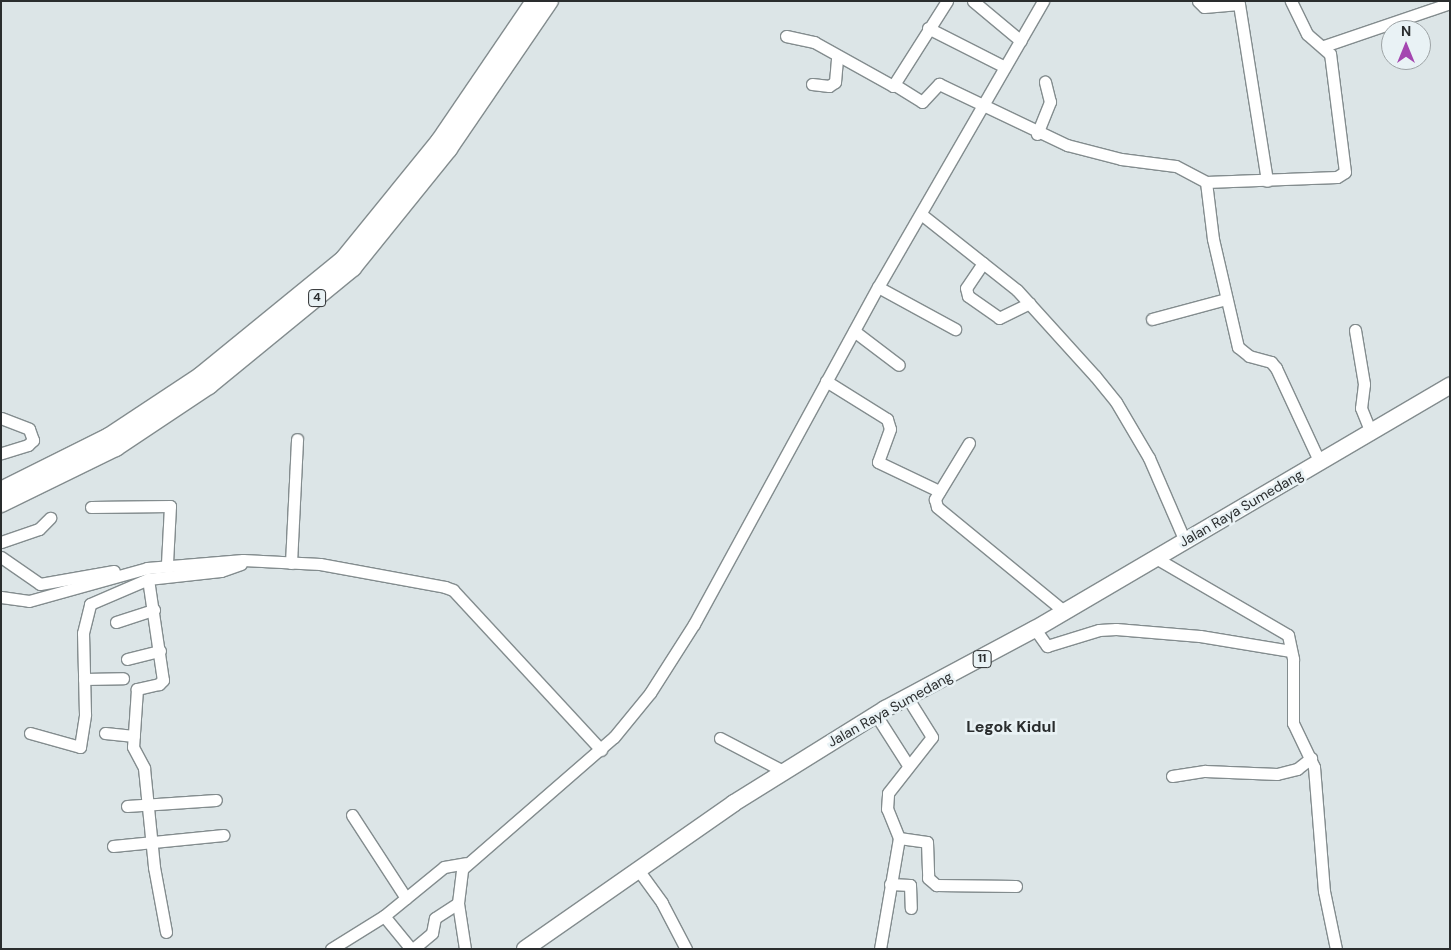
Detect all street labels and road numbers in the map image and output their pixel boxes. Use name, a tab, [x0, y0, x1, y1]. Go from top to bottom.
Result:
road number: 4	[307, 288, 327, 308]
street label: Jalan Raya Sumedang	[1176, 466, 1306, 550]
road number: 11	[972, 650, 992, 669]
street label: Jalan Raya Sumedang	[825, 668, 955, 750]

